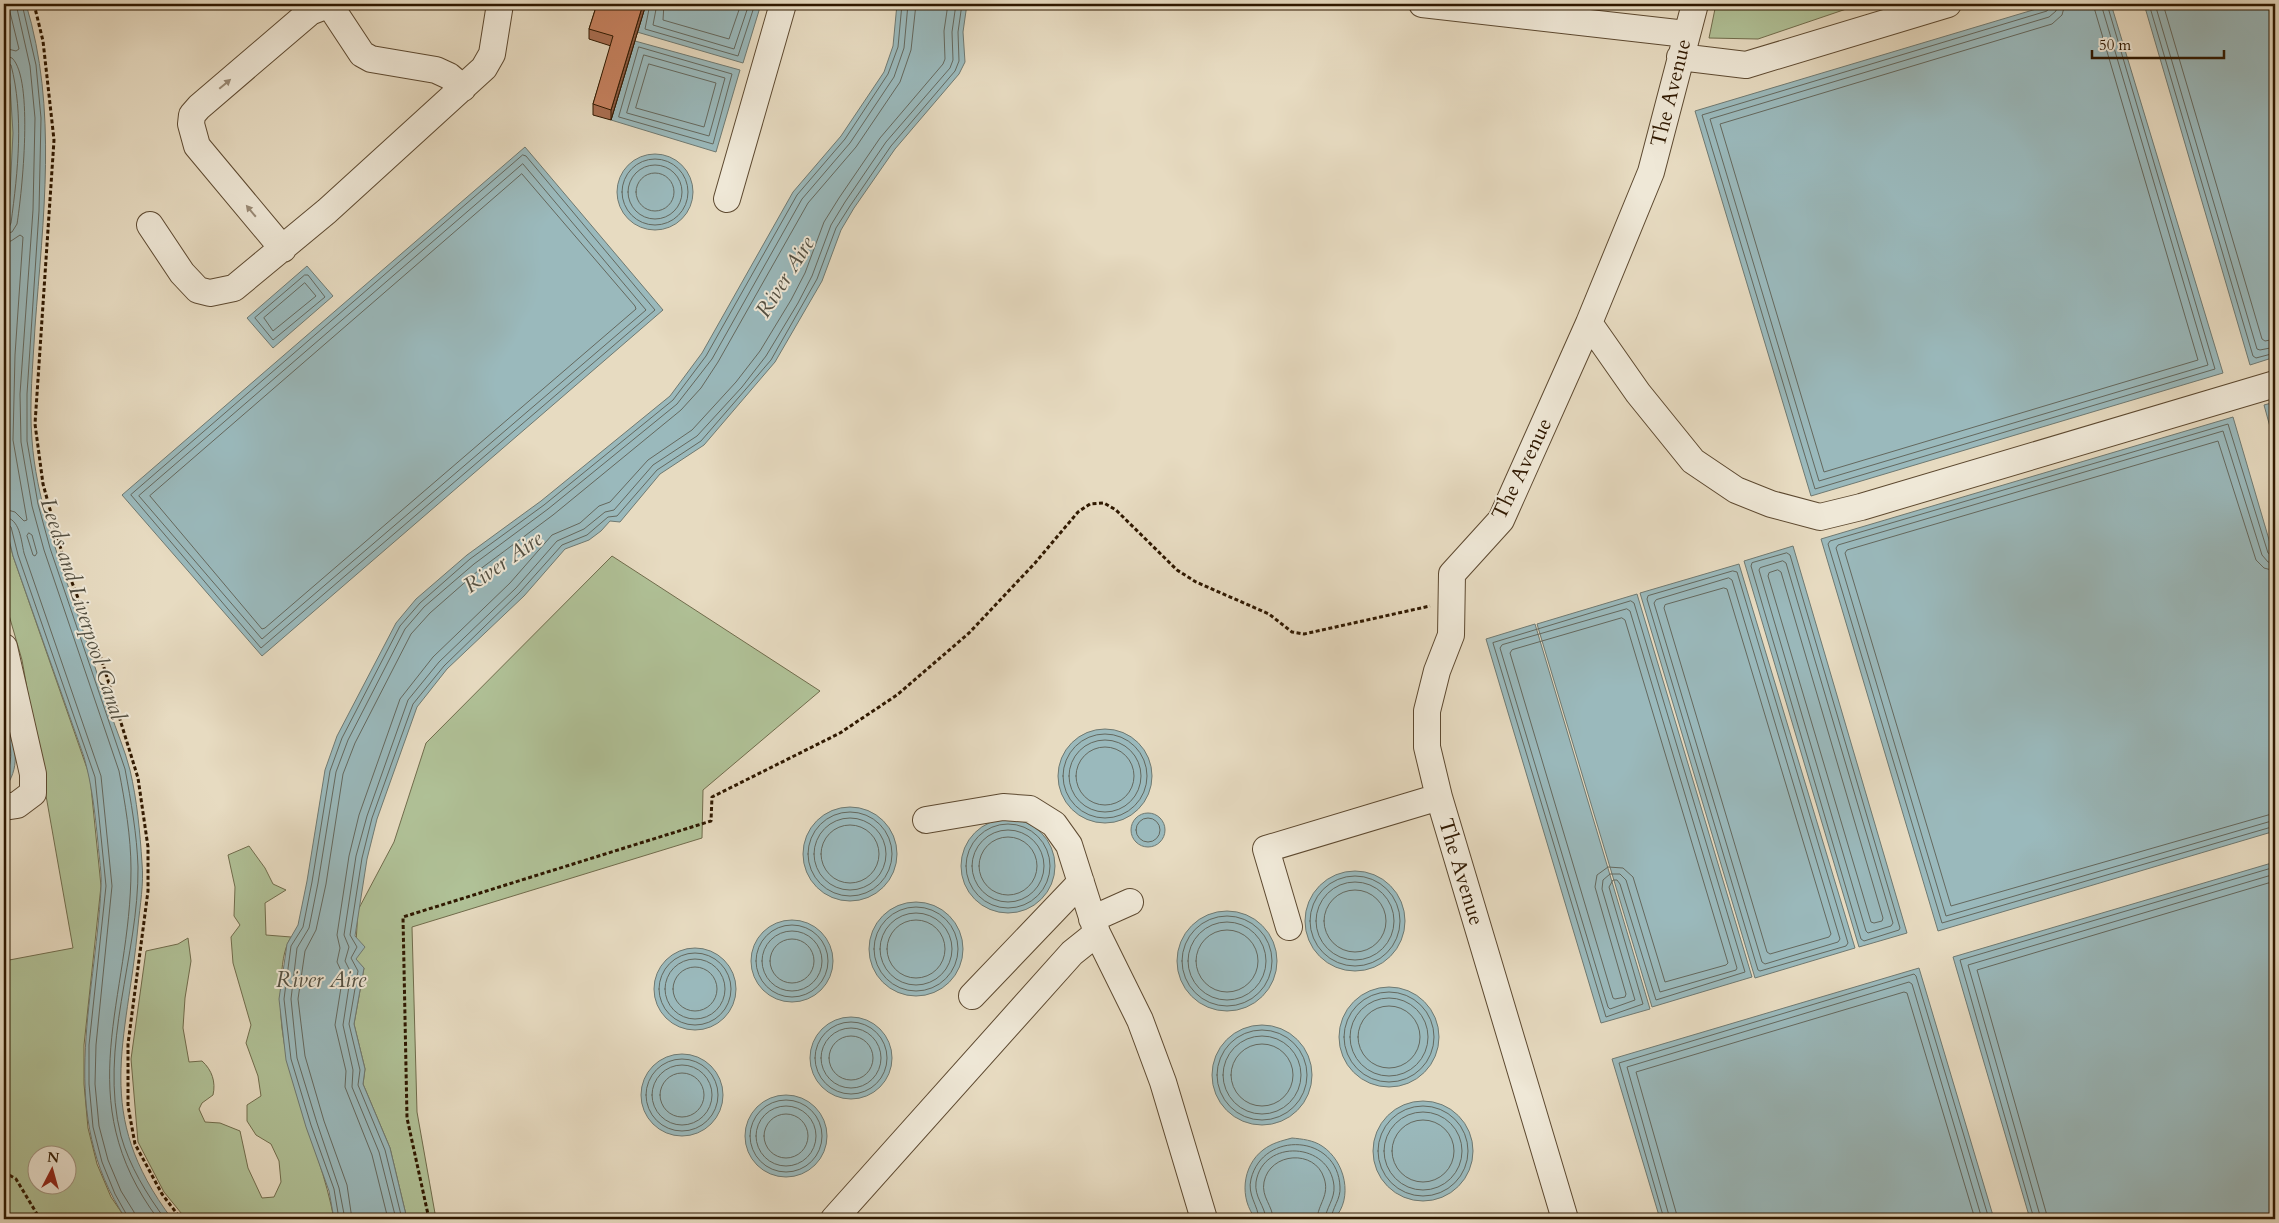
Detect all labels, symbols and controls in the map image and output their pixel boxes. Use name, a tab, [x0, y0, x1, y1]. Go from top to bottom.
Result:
scale bar	[2092, 28, 2224, 60]
text: 50 m	[2099, 35, 2131, 55]
street label: The Avenue	[1644, 36, 1698, 150]
one-way arrow	[219, 78, 232, 89]
one-way arrow	[246, 205, 257, 218]
water label: River Aire	[748, 230, 822, 323]
street label: The Avenue	[1485, 413, 1559, 525]
water label: Leeds and Liverpool Canal	[33, 494, 133, 725]
water label: River Aire	[457, 523, 549, 600]
street label: The Avenue	[1431, 815, 1491, 929]
water label: River Aire	[276, 965, 367, 995]
north arrow	[28, 1146, 78, 1196]
text: N	[46, 1147, 60, 1168]

